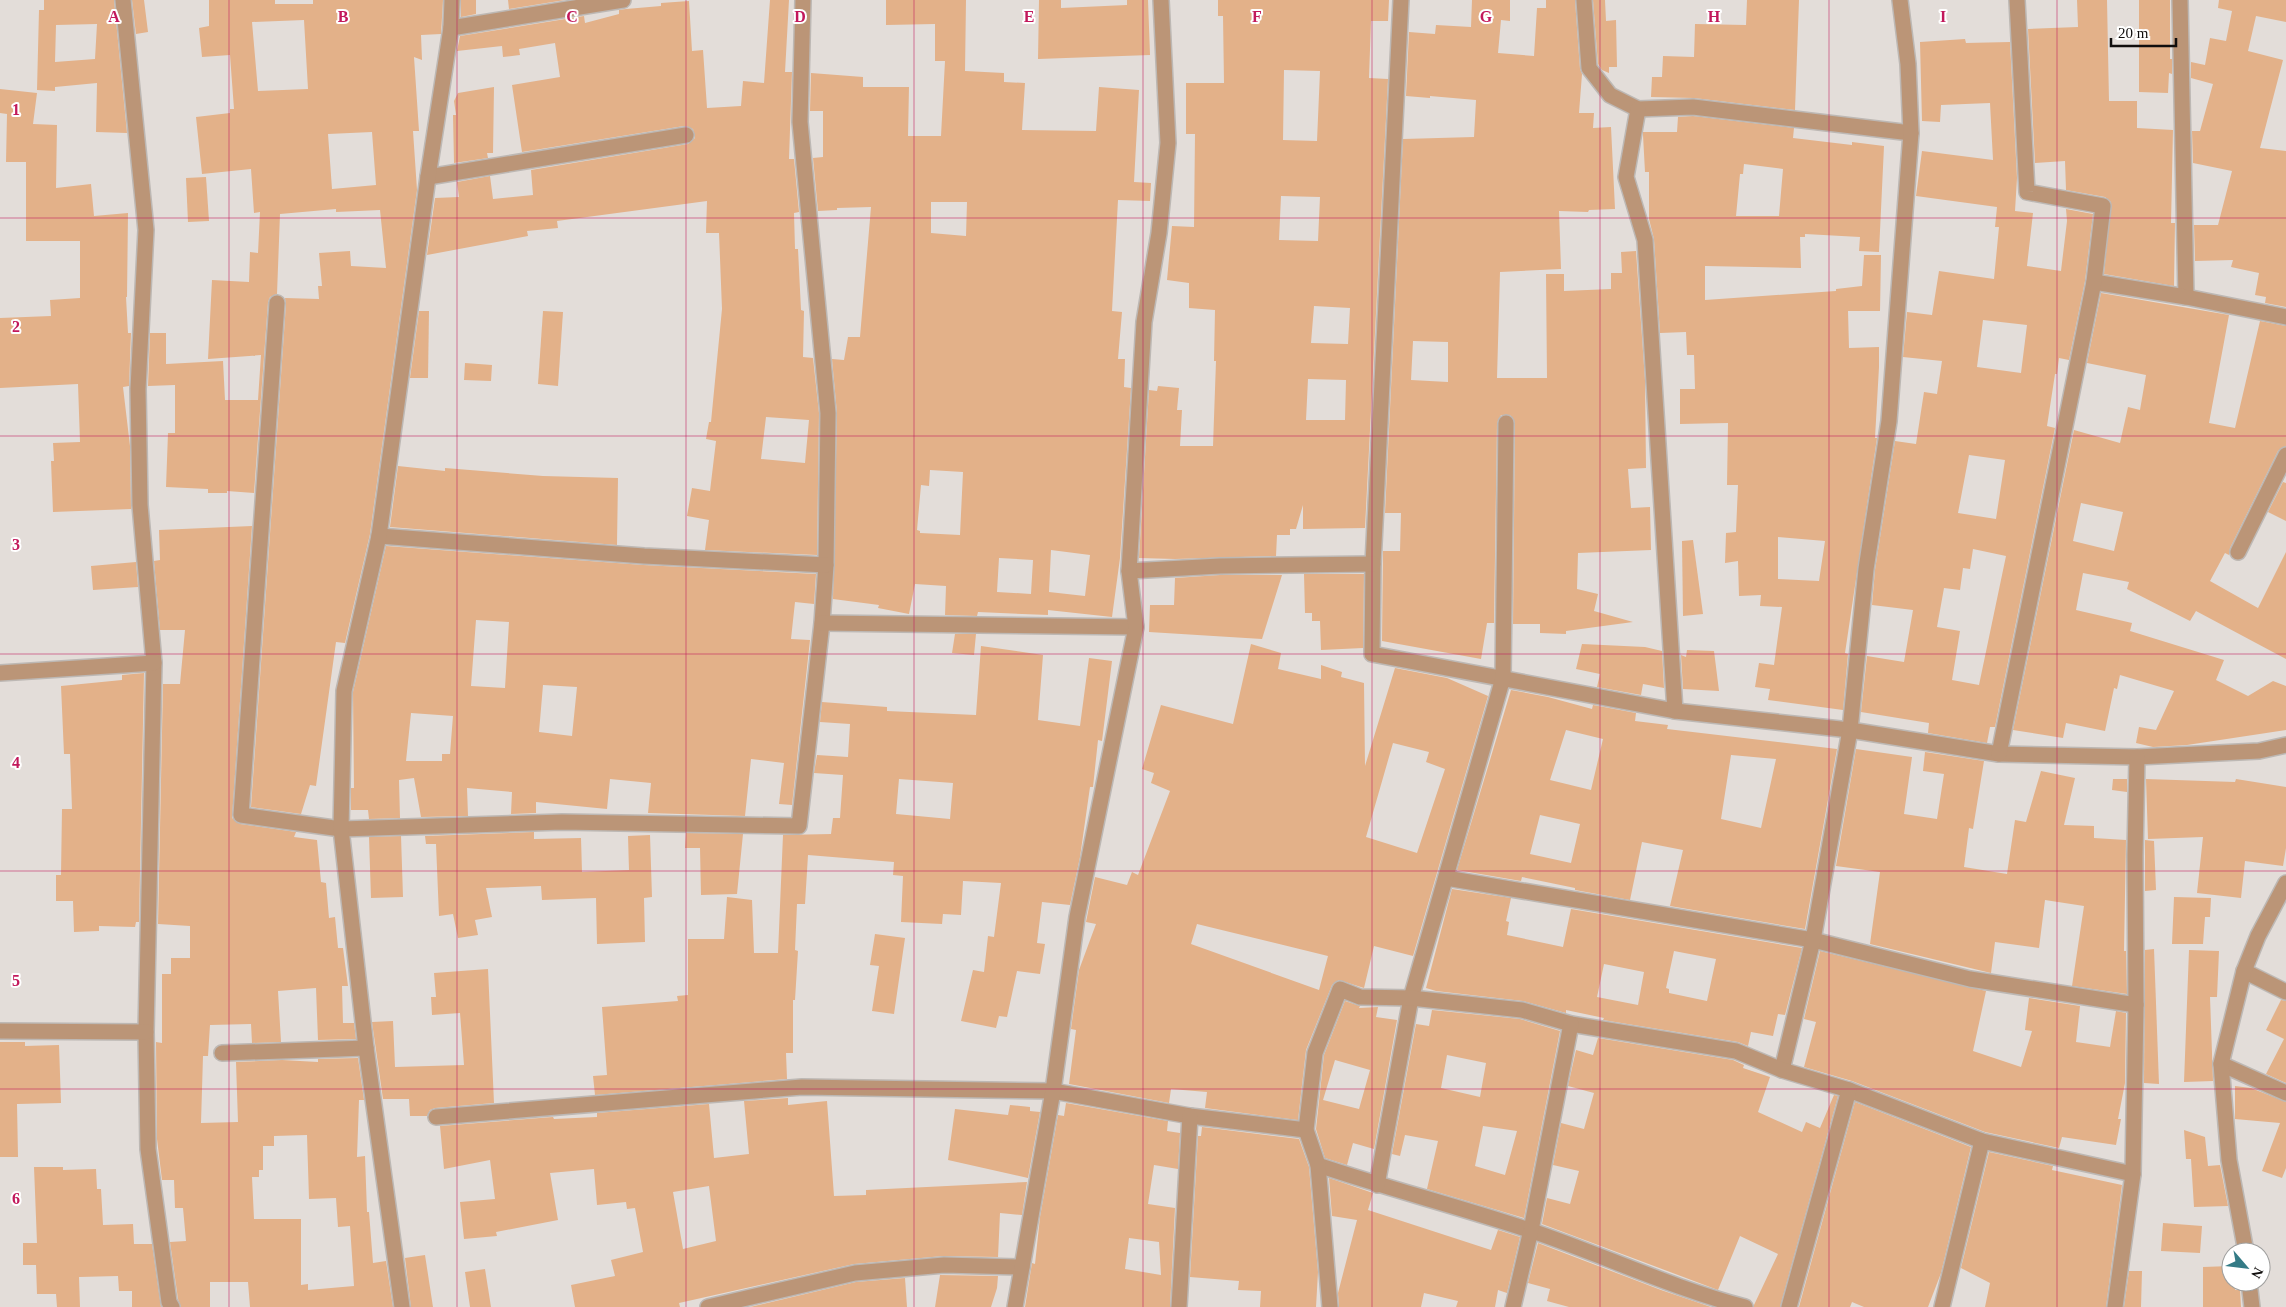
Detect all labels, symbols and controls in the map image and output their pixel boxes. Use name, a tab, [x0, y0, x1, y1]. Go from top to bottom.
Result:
text: A	[108, 8, 120, 25]
text: B	[338, 8, 349, 25]
text: C	[566, 8, 578, 25]
text: D	[794, 8, 806, 25]
text: E	[1024, 8, 1034, 25]
text: F	[1252, 8, 1262, 25]
text: G	[1480, 8, 1493, 25]
text: H	[1708, 8, 1721, 25]
text: I	[1940, 8, 1946, 25]
scale bar	[2111, 15, 2176, 47]
text: 20 m	[2118, 25, 2149, 41]
text: 1	[12, 101, 20, 118]
text: 2	[12, 318, 20, 335]
text: 3	[12, 536, 20, 553]
text: 4	[12, 754, 20, 771]
text: 5	[12, 972, 20, 989]
text: 6	[12, 1190, 20, 1207]
north arrow	[2221, 1242, 2271, 1292]
text: N	[2248, 1265, 2266, 1281]

